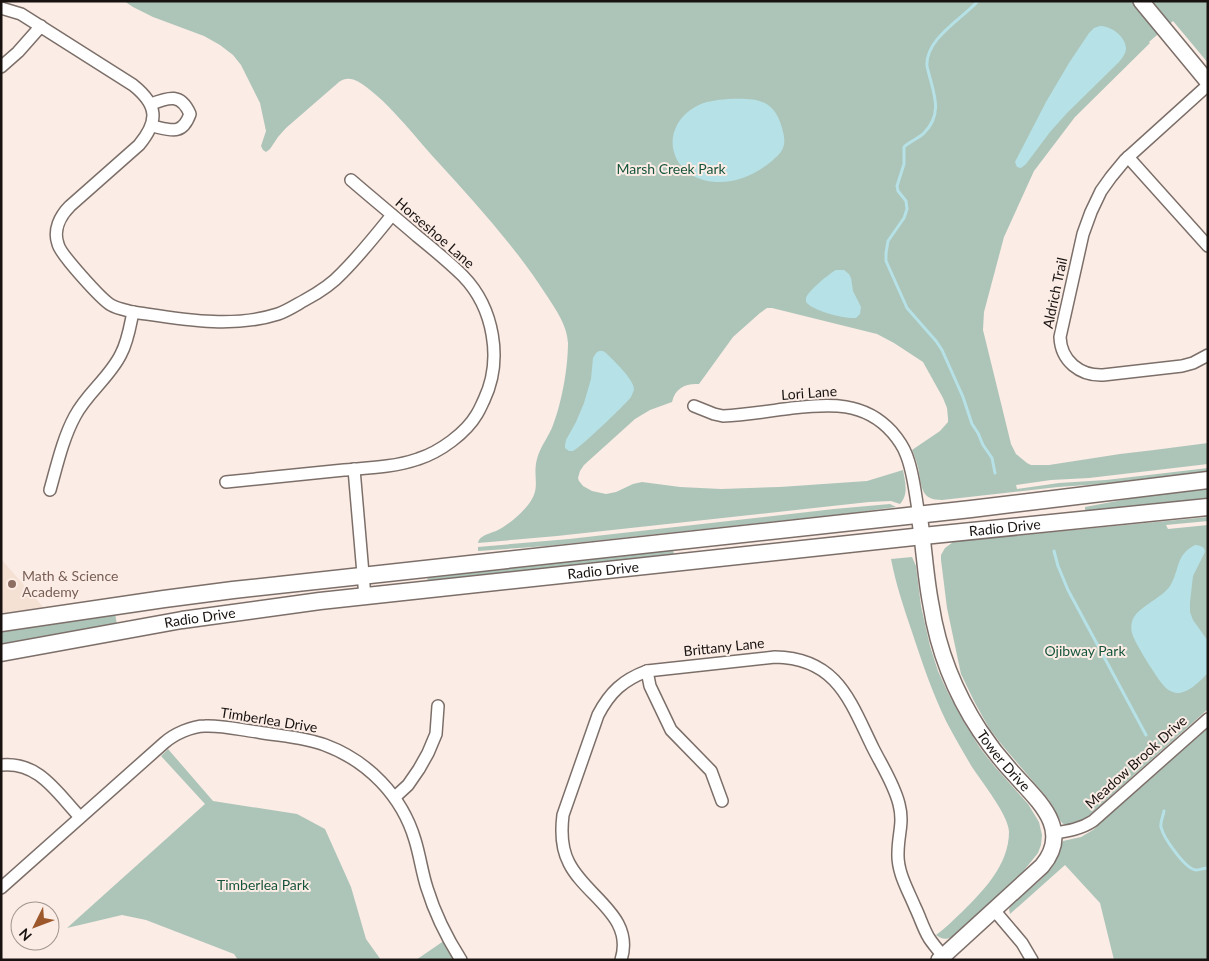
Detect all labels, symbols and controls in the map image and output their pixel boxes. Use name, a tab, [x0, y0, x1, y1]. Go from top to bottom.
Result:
park label: Marsh Creek Park	[616, 160, 726, 177]
street label: Horseshoe Lane	[392, 194, 478, 272]
street label: Aldrich Trail	[1039, 256, 1070, 330]
street label: Lori Lane	[780, 382, 837, 403]
street label: Radio Drive	[968, 515, 1041, 539]
street label: Radio Drive	[566, 558, 640, 582]
place label: Math & Science Academy	[22, 567, 118, 600]
marker: Math & Science Academy	[6, 578, 18, 590]
street label: Radio Drive	[163, 604, 237, 631]
street label: Brittany Lane	[683, 634, 765, 659]
park label: Ojibway Park	[1044, 642, 1126, 659]
street label: Timberlea Drive	[219, 703, 319, 736]
street label: Meadow Brook Drive	[1081, 712, 1190, 812]
street label: Tower Drive	[974, 727, 1034, 794]
park label: Timberlea Park	[217, 876, 310, 893]
north arrow	[10, 901, 60, 951]
text: N	[15, 925, 35, 945]

